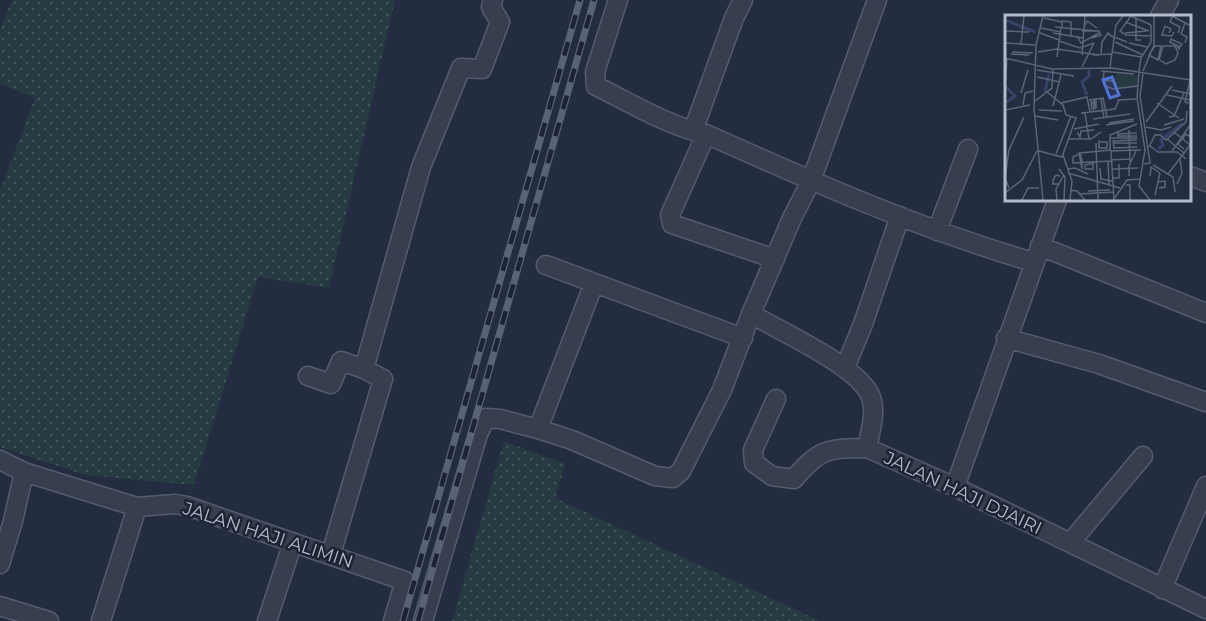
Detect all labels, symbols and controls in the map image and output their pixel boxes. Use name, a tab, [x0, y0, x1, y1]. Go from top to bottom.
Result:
inset map	[1005, 15, 1191, 201]
street label: JALAN HAJI DJAIRI	[880, 446, 1045, 539]
street label: JALAN HAJI ALIMIN	[179, 497, 356, 573]

